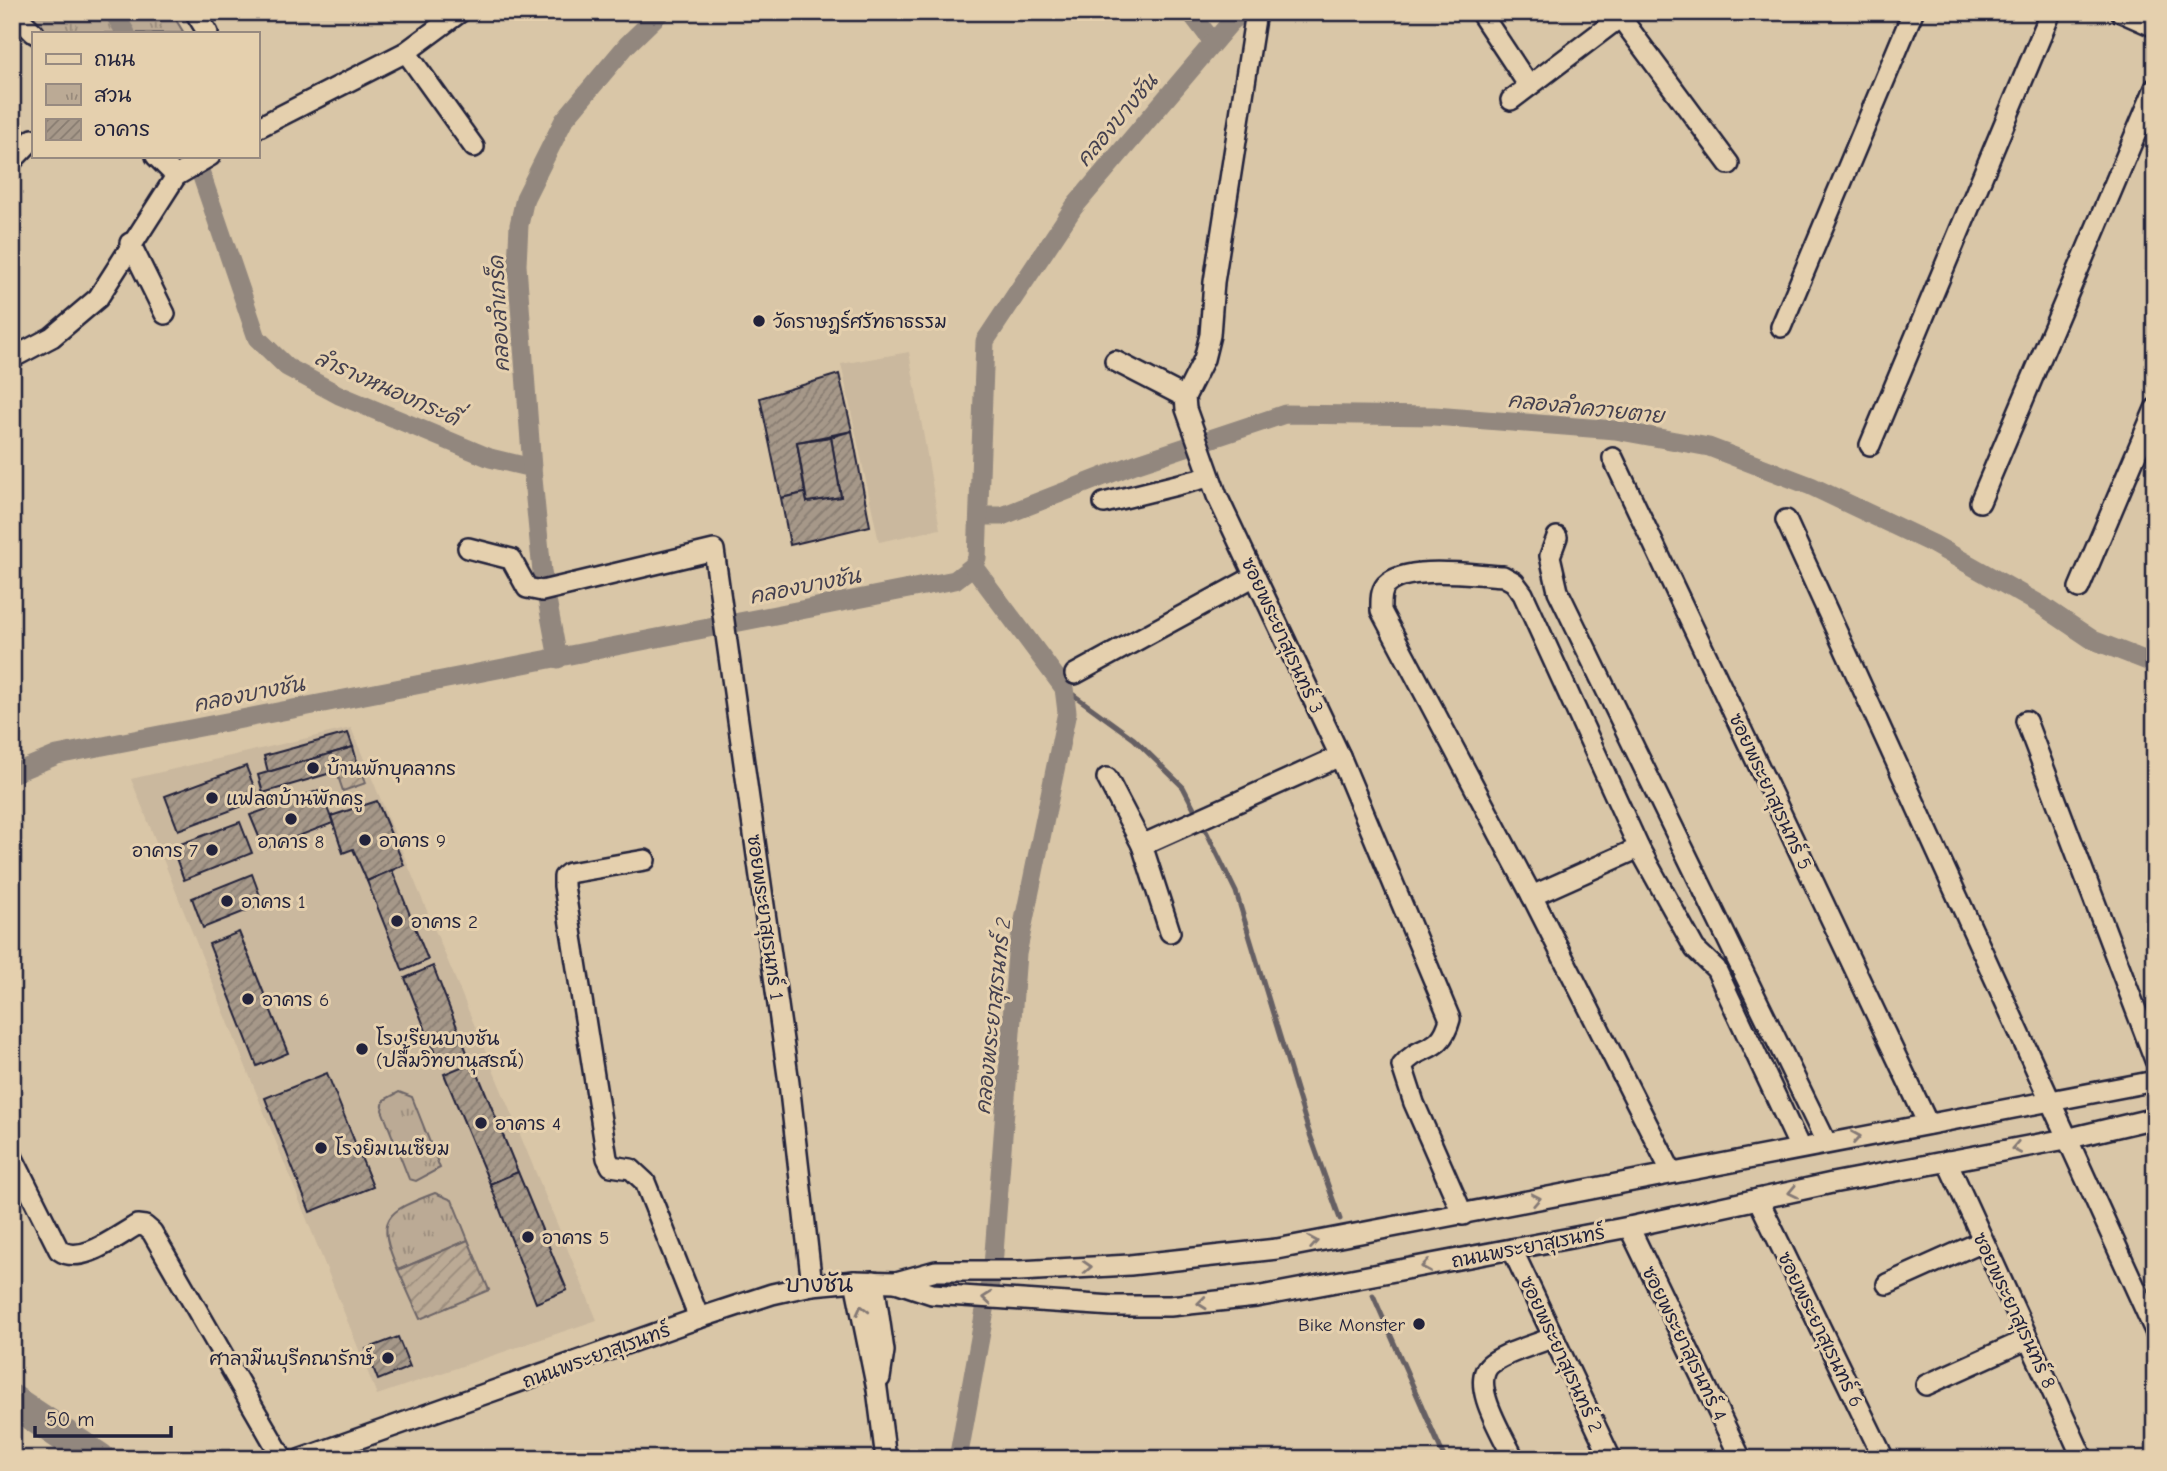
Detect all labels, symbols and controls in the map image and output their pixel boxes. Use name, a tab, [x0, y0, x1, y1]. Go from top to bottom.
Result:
legend	[32, 32, 259, 158]
text: ถนน	[94, 47, 135, 71]
water label: คลองบางชัน	[1072, 68, 1163, 171]
text: สวน	[94, 83, 131, 107]
text: อาคาร	[94, 117, 150, 141]
water label: คลองลำเกร็ด	[482, 254, 514, 373]
place label: วัดราษฎร์ศรัทธาธรรม	[773, 309, 947, 334]
marker: วัดราษฎร์ศรัทธาธรรม	[751, 313, 767, 329]
water label: ลำรางหนองกระดี่	[311, 339, 472, 433]
water label: คลองลำควายตาย	[1507, 387, 1668, 428]
street label: ซอยพระยาสุเรนทร์ 3	[1234, 553, 1330, 718]
water label: คลองบางชัน	[747, 563, 864, 609]
water label: คลองบางชัน	[191, 671, 308, 717]
street label: ซอยพระยาสุเรนทร์ 5	[1721, 709, 1818, 874]
place label: บ้านพักบุคลากร	[327, 757, 456, 783]
marker: บ้านพักบุคลากร	[305, 760, 321, 776]
place label: แฟลตบ้านพักครู	[226, 787, 363, 813]
marker: แฟลตบ้านพักครู	[204, 790, 220, 806]
marker: อาคาร 8	[283, 811, 299, 827]
place label: อาคาร 9	[379, 830, 446, 852]
place label: อาคาร 8	[258, 831, 324, 853]
marker: อาคาร 9	[357, 832, 373, 848]
street label: ซอยพระยาสุเรนทร์ 1	[740, 833, 790, 1002]
place label: อาคาร 7	[132, 840, 198, 862]
marker: อาคาร 7	[204, 842, 220, 858]
place label: อาคาร 1	[241, 891, 306, 913]
marker: อาคาร 1	[219, 893, 235, 909]
place label: อาคาร 2	[411, 911, 478, 933]
marker: อาคาร 2	[389, 913, 405, 929]
water label: คลองพระยาสุเรนทร์ 2	[969, 916, 1019, 1116]
place label: อาคาร 6	[262, 989, 329, 1011]
marker: อาคาร 6	[240, 991, 256, 1007]
place label: โรงเรียนบางชัน (ปลื้มวิทยานุสรณ์)	[376, 1026, 524, 1075]
marker: โรงเรียนบางชัน (ปลื้มวิทยานุสรณ์)	[354, 1041, 370, 1057]
place label: อาคาร 4	[495, 1113, 561, 1135]
marker: อาคาร 4	[473, 1115, 489, 1131]
one-way arrow	[1850, 1130, 1862, 1145]
place label: โรงยิมเนเซียม	[335, 1136, 450, 1160]
marker: โรงยิมเนเซียม	[313, 1140, 329, 1156]
one-way arrow	[2010, 1140, 2022, 1155]
one-way arrow	[1787, 1183, 1799, 1198]
one-way arrow	[1530, 1193, 1542, 1208]
street label: ถนนพระยาสุเรนทร์	[1449, 1219, 1608, 1276]
place label: อาคาร 5	[542, 1227, 609, 1249]
street label: ซอยพระยาสุเรนทร์ 8	[1966, 1228, 2062, 1393]
marker: อาคาร 5	[520, 1229, 536, 1245]
one-way arrow	[1307, 1235, 1319, 1250]
street label: ซอยพระยาสุเรนทร์ 6	[1770, 1247, 1869, 1412]
one-way arrow	[1420, 1258, 1432, 1273]
one-way arrow	[1082, 1260, 1093, 1275]
street label: ซอยพระยาสุเรนทร์ 4	[1634, 1262, 1733, 1425]
district label: บางชัน	[785, 1271, 853, 1298]
street label: ซอยพระยาสุเรนทร์ 2	[1513, 1272, 1609, 1437]
one-way arrow	[981, 1291, 992, 1306]
one-way arrow	[1196, 1295, 1207, 1310]
one-way arrow	[856, 1305, 870, 1317]
place label: Bike Monster	[1298, 1314, 1405, 1336]
marker: Bike Monster	[1411, 1316, 1427, 1332]
street label: ถนนพระยาสุเรนทร์	[519, 1317, 675, 1396]
place label: ศาลามีนบุรีคณารักษ์	[209, 1346, 375, 1373]
marker: ศาลามีนบุรีคณารักษ์	[380, 1350, 396, 1366]
scale bar	[35, 1394, 172, 1438]
text: 50 m	[46, 1407, 95, 1431]

